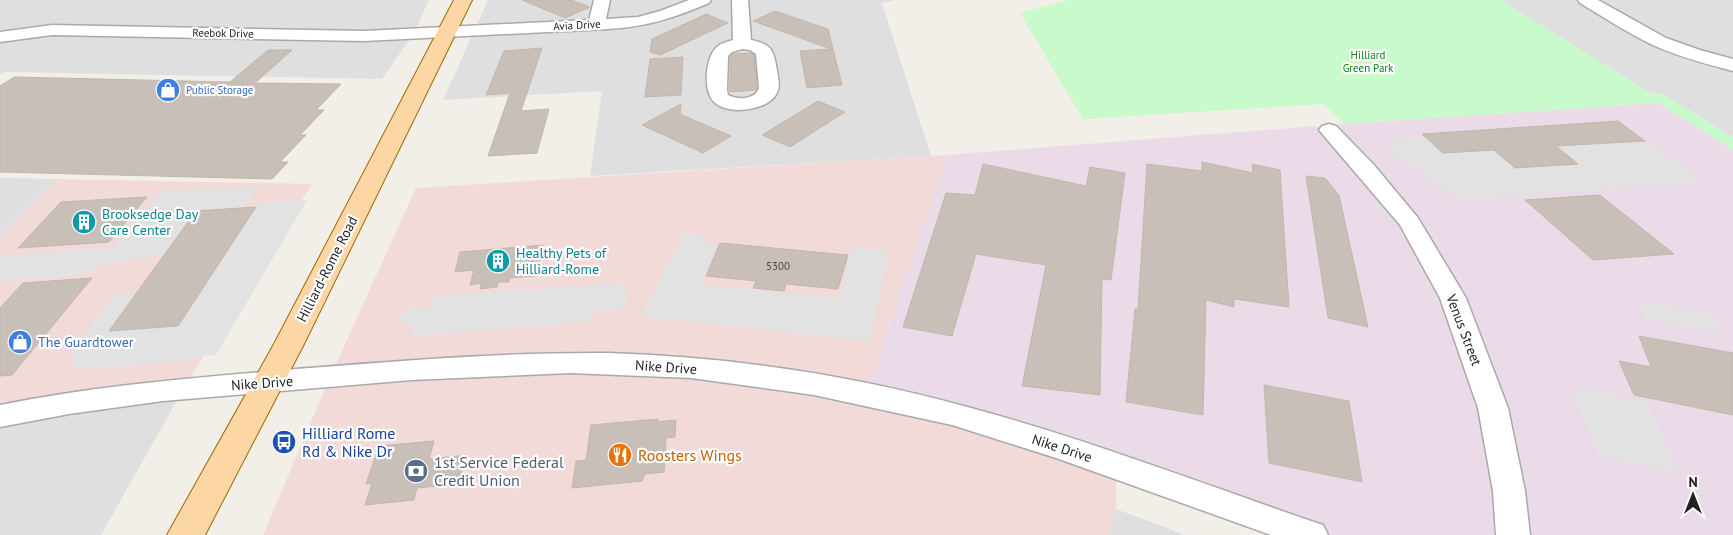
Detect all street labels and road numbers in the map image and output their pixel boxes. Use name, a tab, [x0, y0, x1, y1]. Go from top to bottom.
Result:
street label: Avia Drive	[553, 17, 601, 33]
street label: Reebok Drive	[192, 25, 254, 41]
street label: Hilliard-Rome Road	[293, 213, 361, 325]
street label: Venus Street	[1442, 291, 1486, 368]
street label: Nike Drive	[634, 356, 698, 378]
street label: Nike Drive	[230, 372, 294, 394]
street label: Nike Drive	[1030, 430, 1094, 466]

